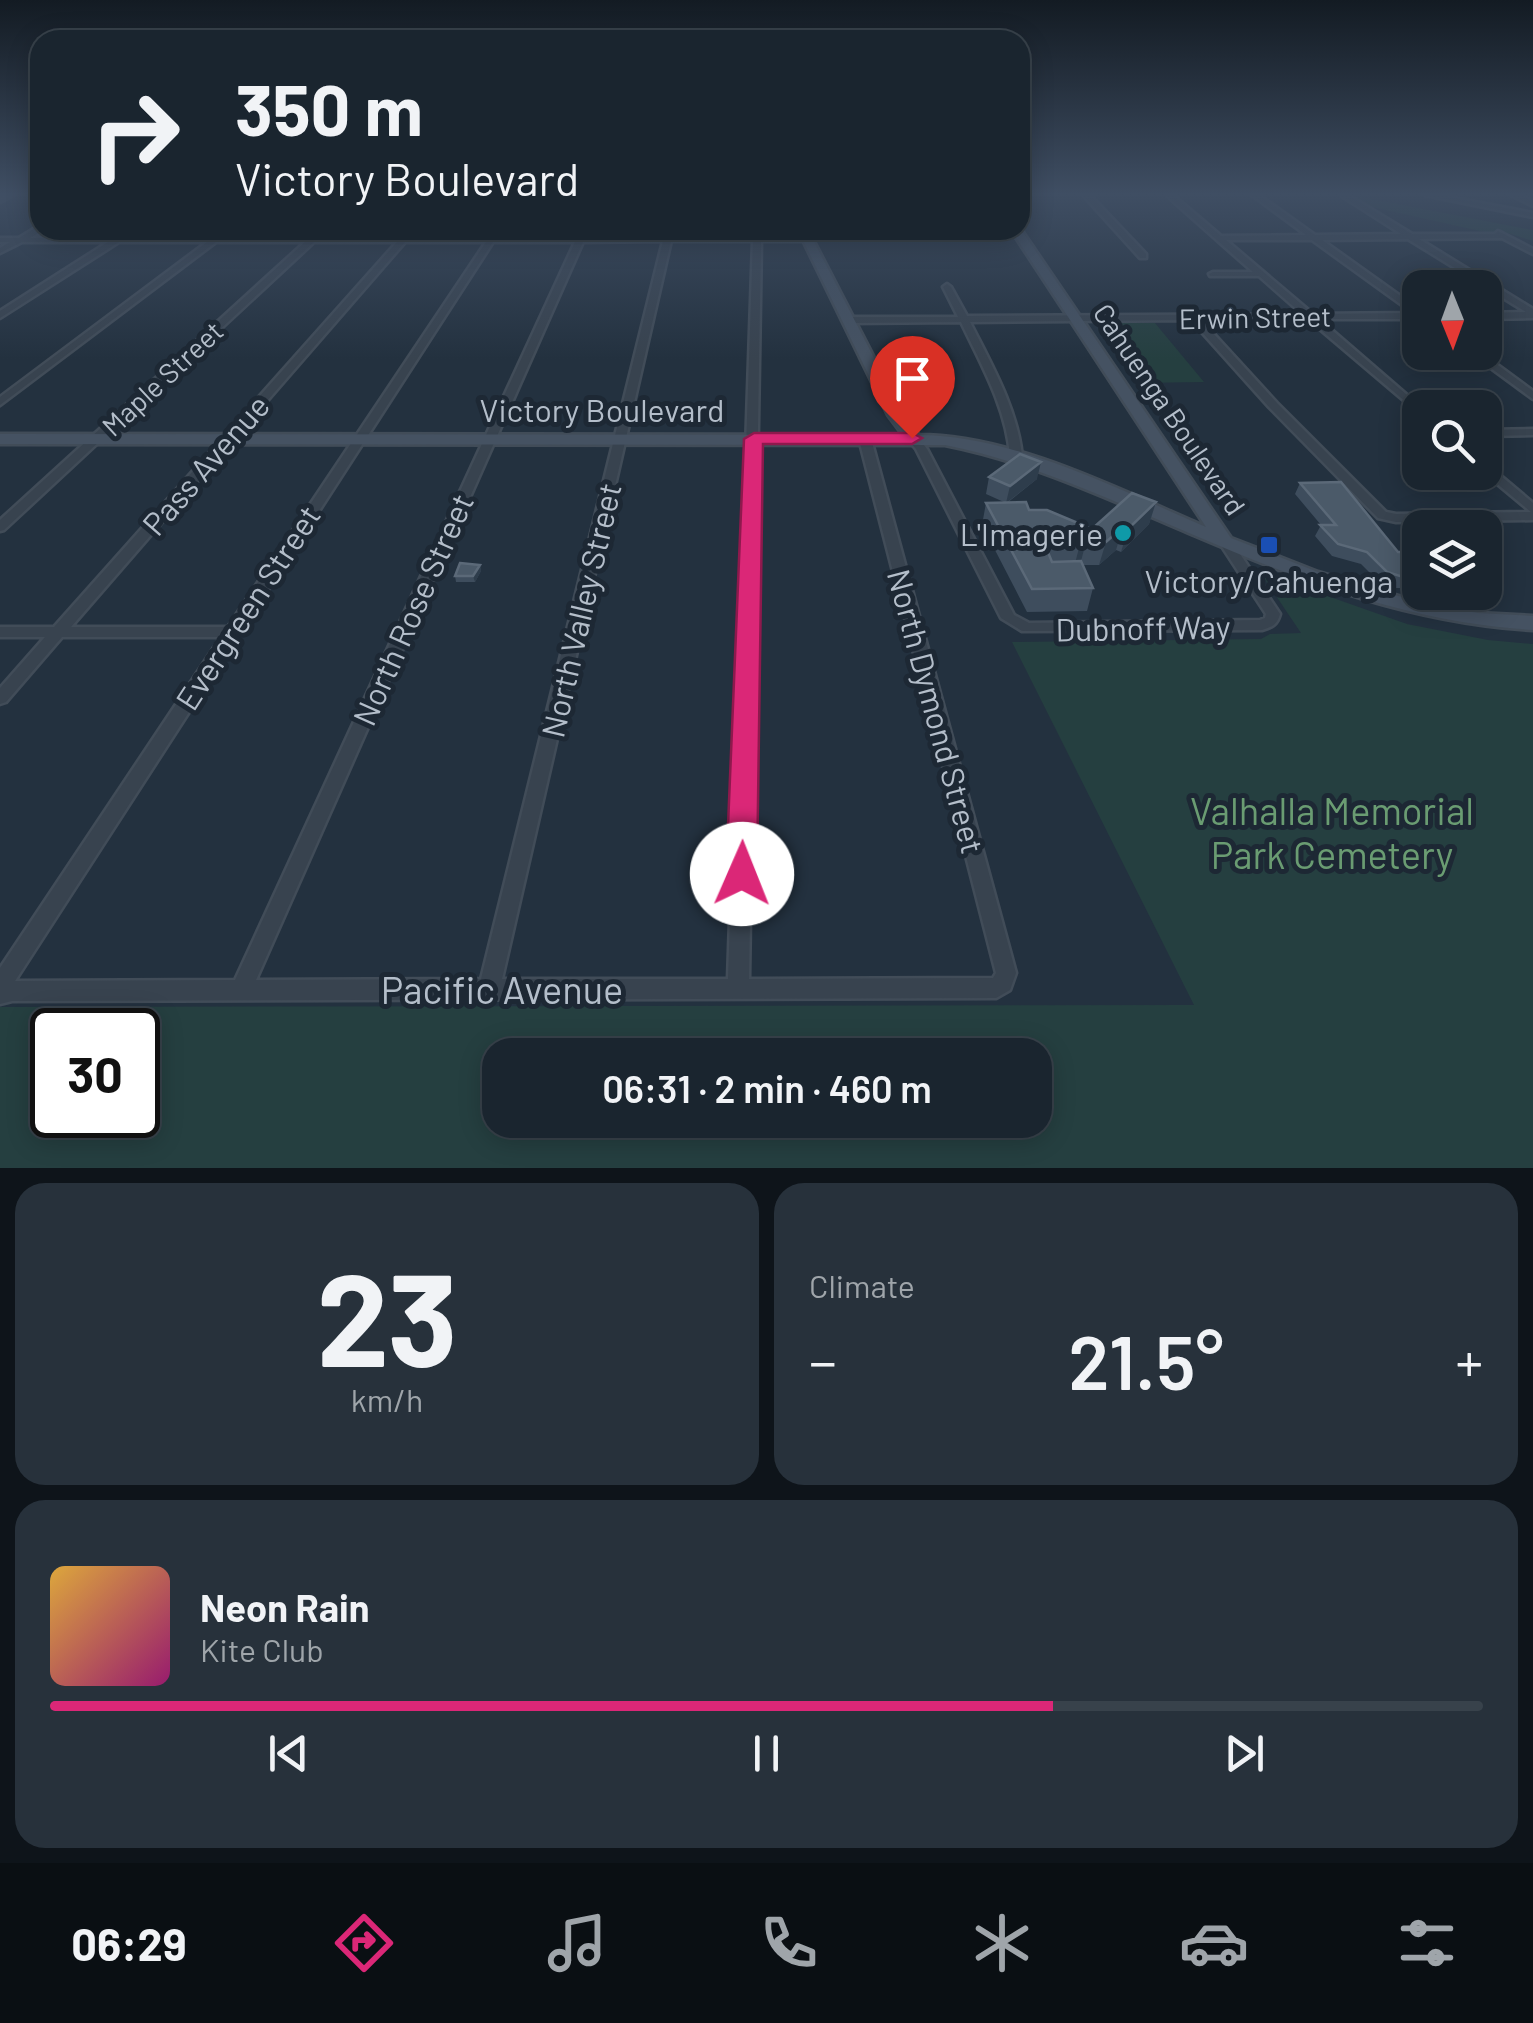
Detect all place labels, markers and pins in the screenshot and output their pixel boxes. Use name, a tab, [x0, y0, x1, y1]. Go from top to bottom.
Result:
pin	[870, 336, 955, 439]
place label: L'Imagerie	[960, 514, 1103, 552]
marker: L'Imagerie	[1112, 522, 1134, 544]
marker: Victory/Cahuenga	[1258, 534, 1280, 556]
place label: Victory/Cahuenga	[1145, 561, 1393, 599]

